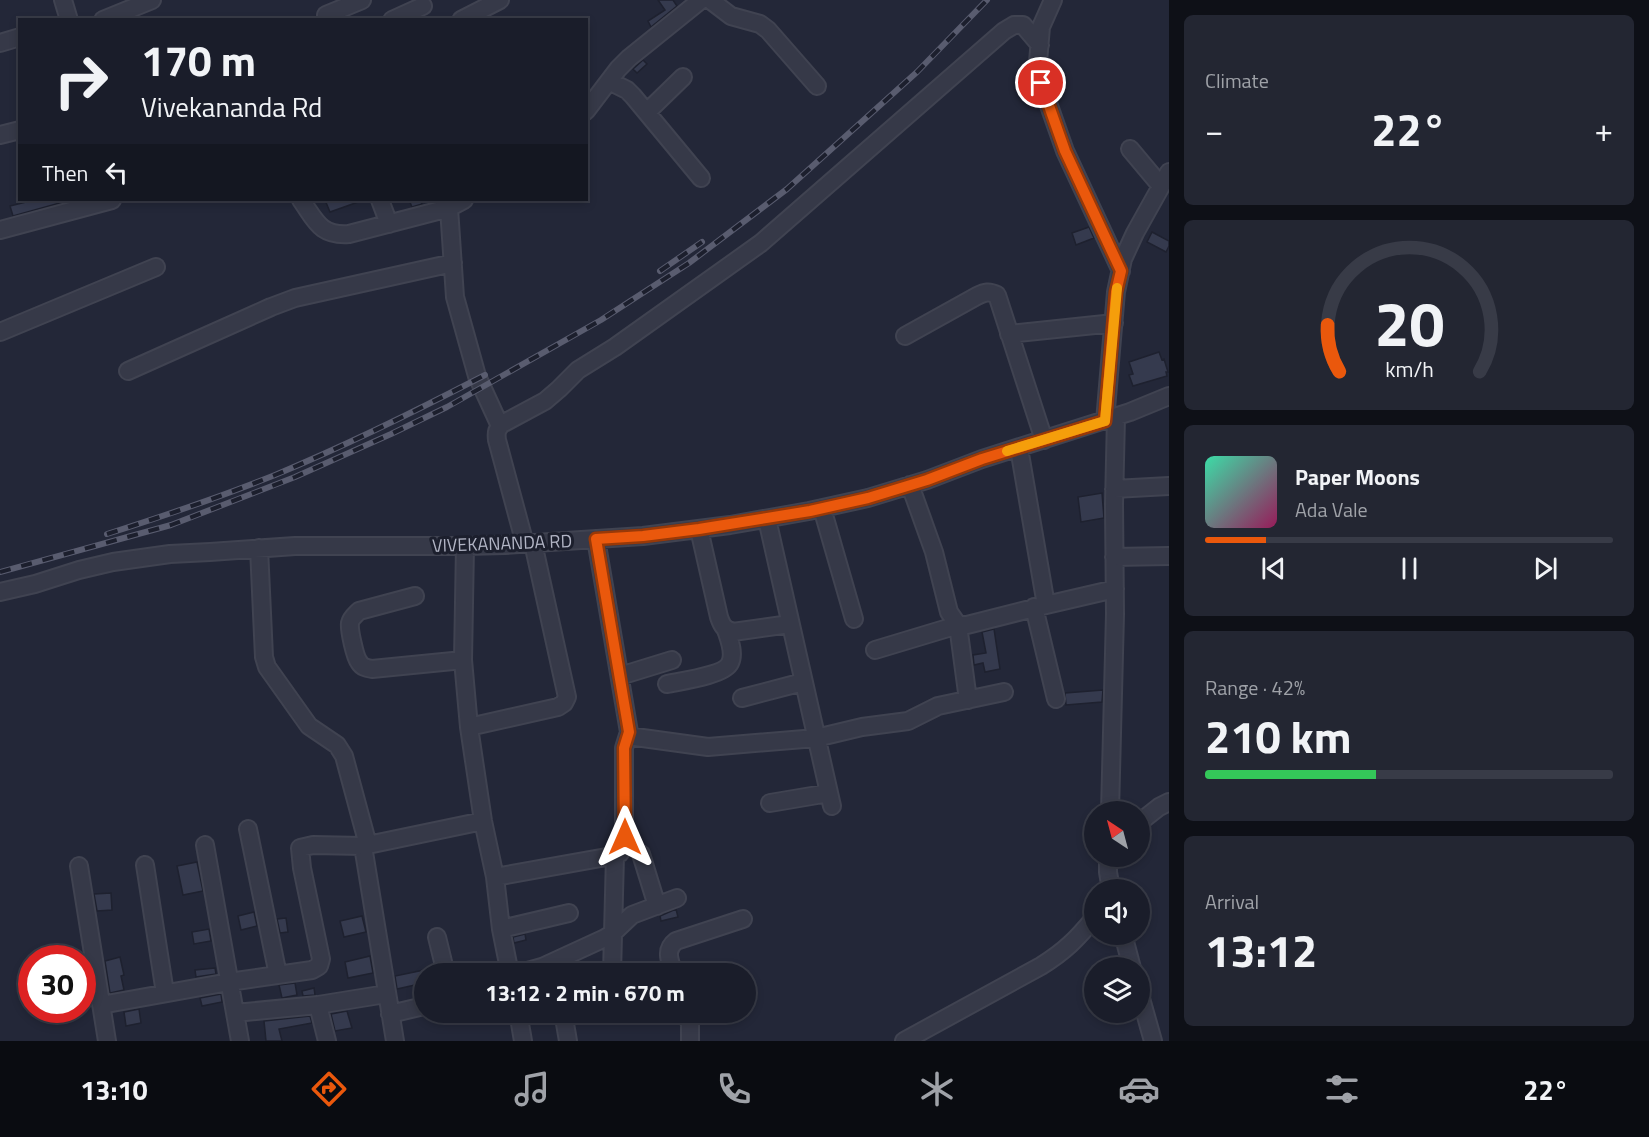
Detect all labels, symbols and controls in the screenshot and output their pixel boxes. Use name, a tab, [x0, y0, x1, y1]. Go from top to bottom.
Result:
text: 170 m	[141, 28, 256, 92]
icon: right	[42, 42, 120, 120]
pin	[1015, 57, 1066, 108]
text: Climate	[1205, 65, 1269, 96]
icon: arrive	[1024, 66, 1057, 99]
text: Vivekananda Rd	[141, 86, 322, 127]
text: 22°	[1371, 95, 1447, 163]
text: −	[1205, 105, 1223, 155]
text: +	[1595, 105, 1613, 155]
text: Then	[42, 156, 88, 190]
icon: left	[100, 156, 133, 189]
text: 20	[1374, 275, 1444, 370]
text: km/h	[1385, 354, 1433, 386]
text: Paper Moons	[1295, 460, 1420, 494]
text: Ada Vale	[1295, 494, 1368, 525]
street label: VIVEKANANDA RD	[432, 527, 572, 559]
icon: previous	[1257, 552, 1290, 585]
icon: pause	[1393, 552, 1426, 585]
icon: next	[1529, 552, 1562, 585]
text: Range · 42%	[1205, 672, 1305, 703]
text: 210 km	[1205, 702, 1351, 770]
north arrow	[1084, 801, 1150, 867]
map controls	[1084, 801, 1150, 1023]
position arrow	[593, 805, 657, 869]
button: sound	[1084, 879, 1150, 945]
text: Arrival	[1205, 886, 1259, 917]
text: 13:12	[1205, 916, 1317, 984]
speed limit sign: 30	[18, 945, 96, 1023]
button: layers	[1084, 957, 1150, 1023]
text: 13:12 · 2 min · 670 m	[485, 976, 685, 1010]
icon: directions	[308, 1068, 350, 1110]
icon: music	[511, 1068, 553, 1110]
icon: phone	[713, 1068, 755, 1110]
icon: climate	[916, 1068, 958, 1110]
icon: car	[1118, 1068, 1160, 1110]
icon: filters	[1321, 1068, 1363, 1110]
text: 13:10	[80, 1069, 148, 1110]
text: 22°	[1523, 1069, 1569, 1110]

